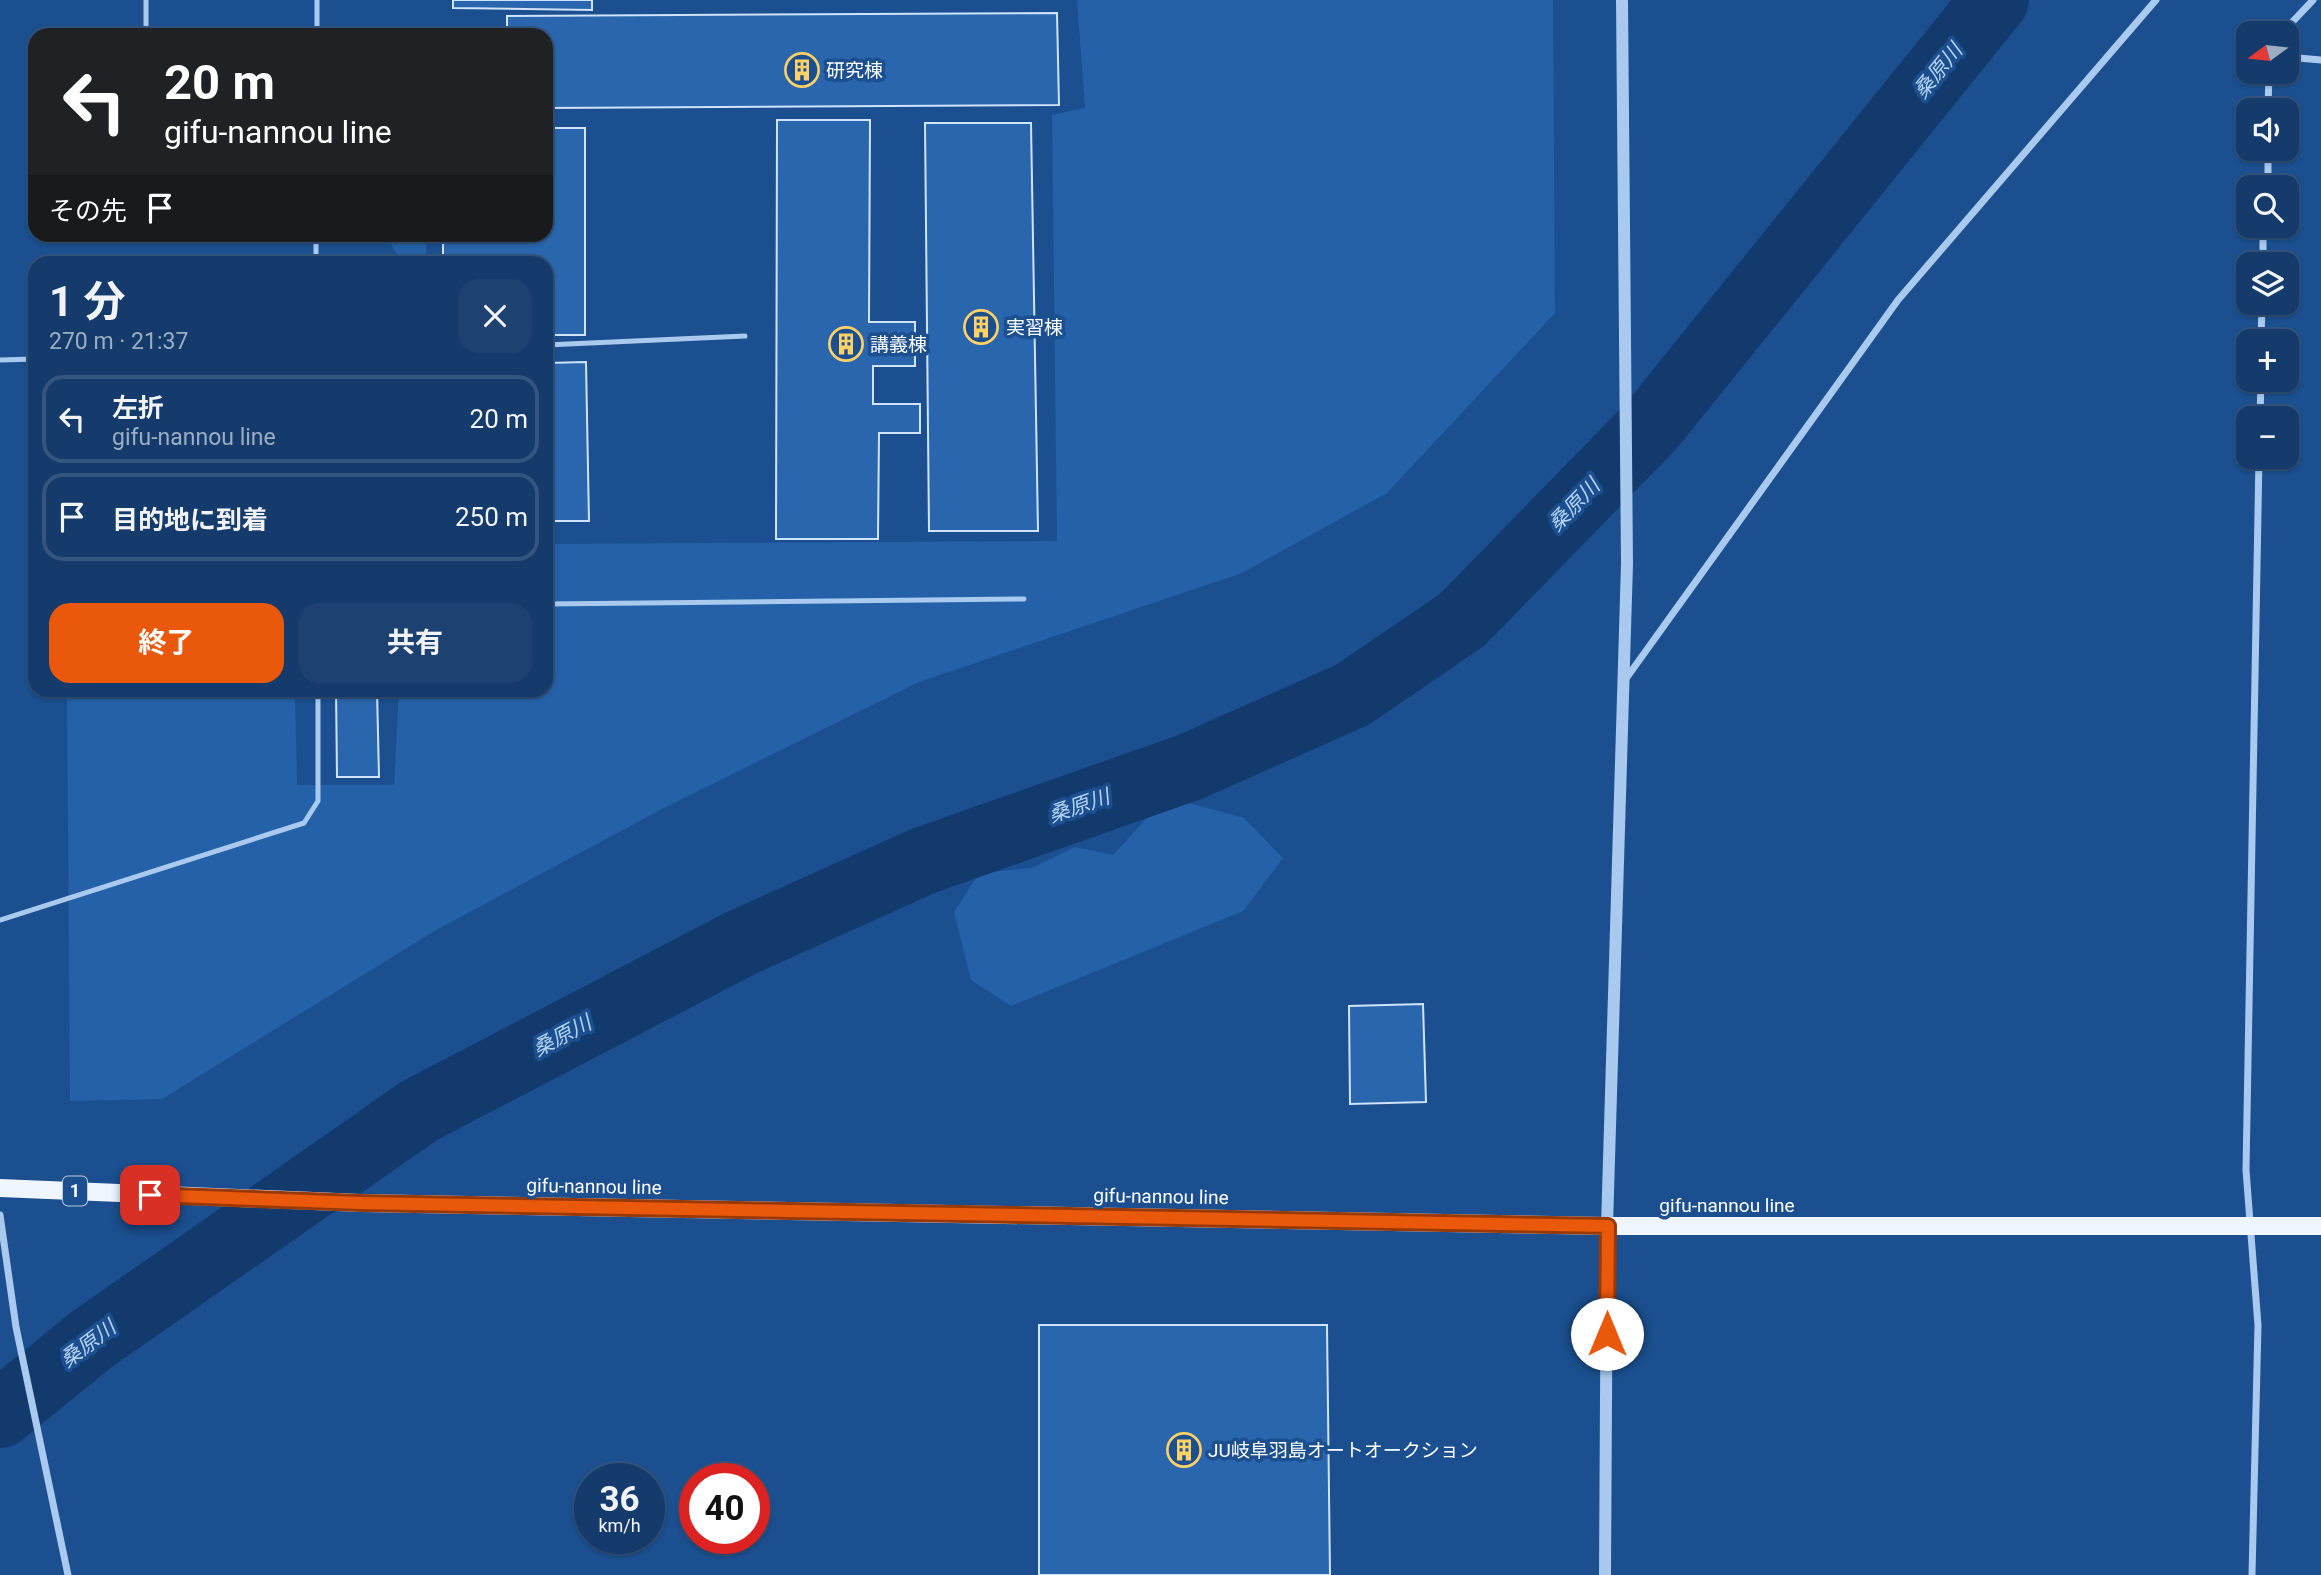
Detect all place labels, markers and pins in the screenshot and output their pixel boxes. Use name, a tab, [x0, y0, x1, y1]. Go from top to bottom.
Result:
building icon: 研究棟	[783, 51, 821, 89]
place label: 研究棟	[826, 59, 883, 82]
building icon: 実習棟	[962, 308, 1000, 346]
place label: 実習棟	[1006, 316, 1063, 339]
building icon: 講義棟	[827, 325, 865, 363]
place label: 講義棟	[870, 333, 927, 356]
pin	[120, 1165, 180, 1225]
building icon: JU岐阜羽島オートオークション	[1165, 1431, 1203, 1469]
place label: JU岐阜羽島オートオークション	[1208, 1439, 1478, 1462]

